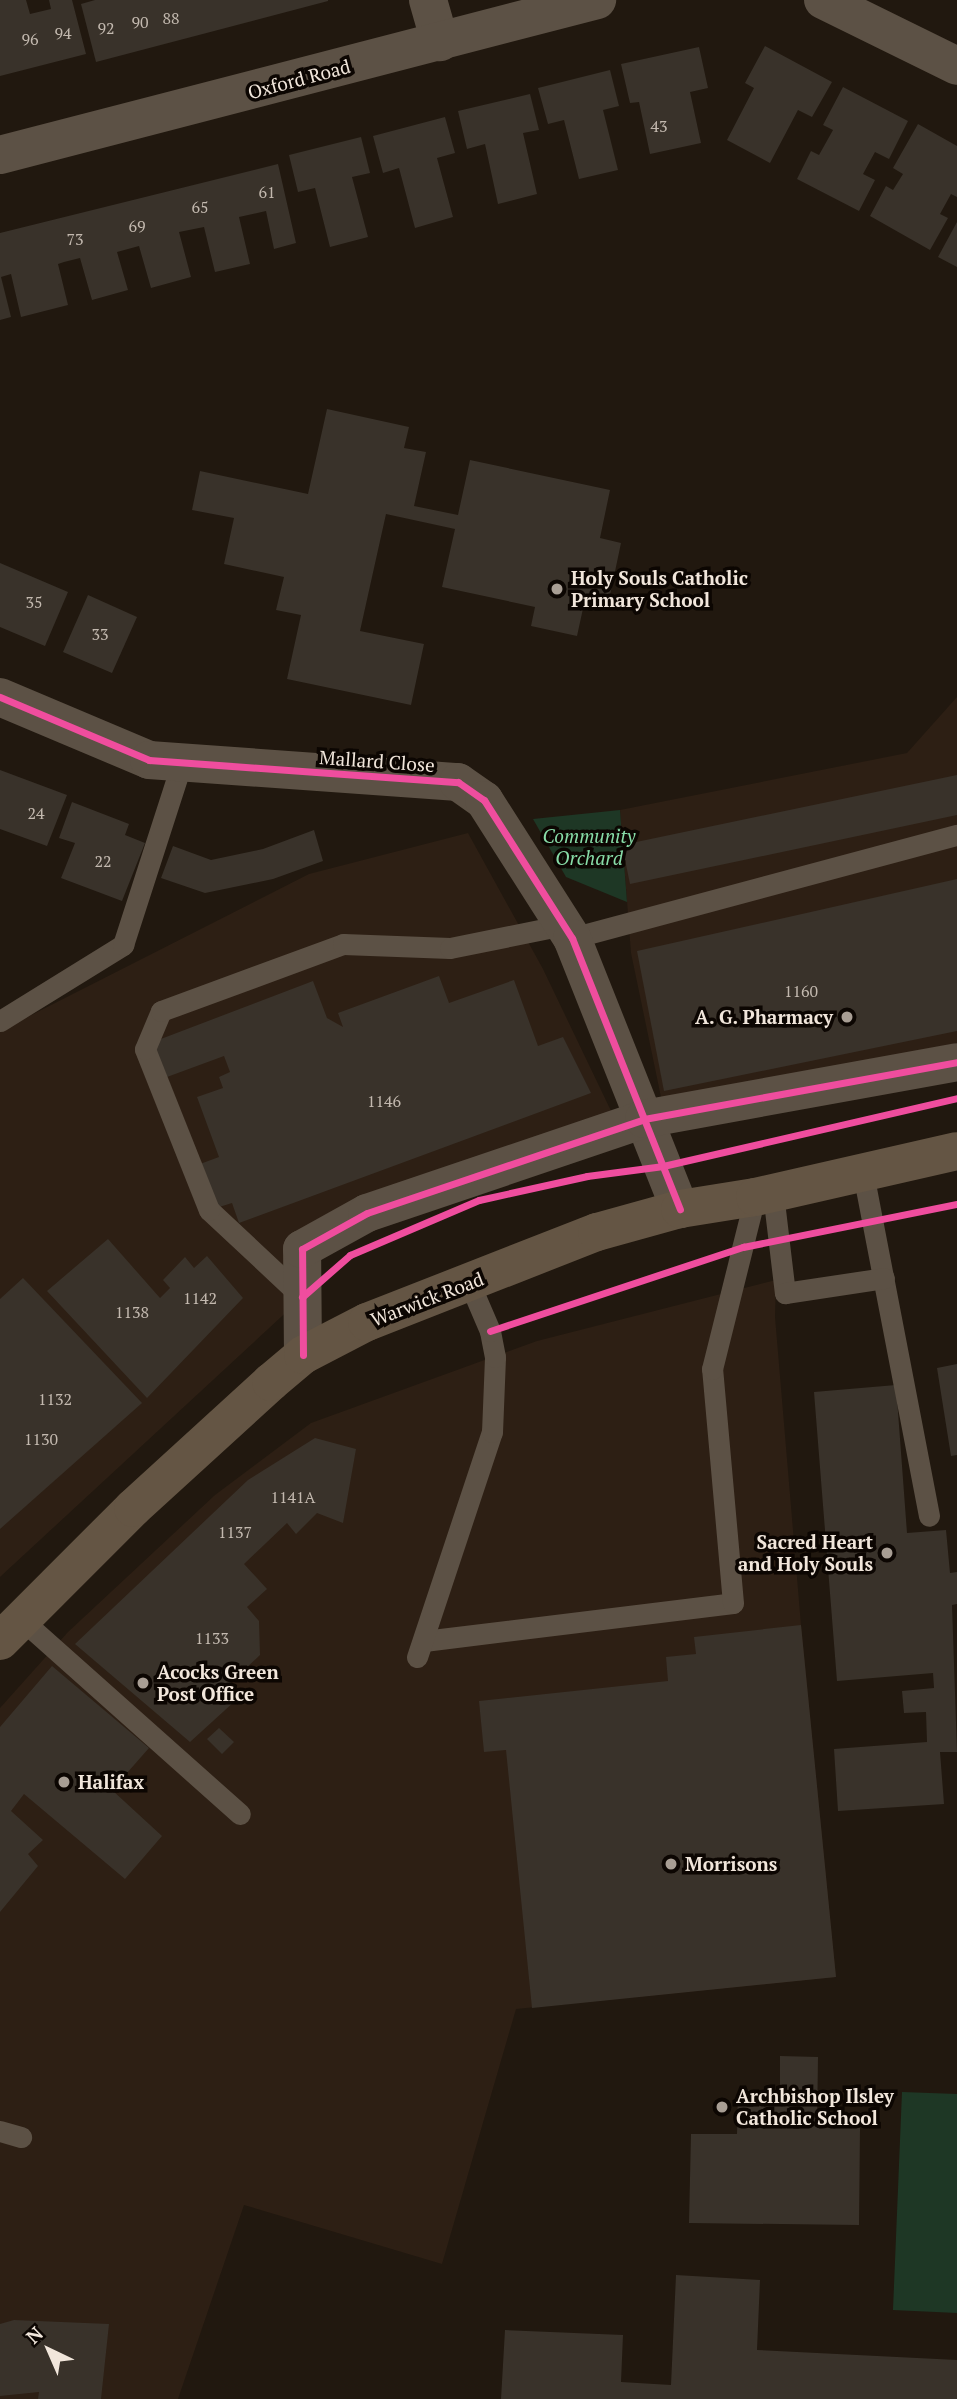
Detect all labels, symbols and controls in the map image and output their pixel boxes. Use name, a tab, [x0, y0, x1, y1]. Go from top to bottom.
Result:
house number: 88	[162, 8, 180, 28]
house number: 90	[131, 12, 149, 32]
house number: 92	[97, 18, 115, 38]
house number: 94	[54, 23, 72, 43]
house number: 96	[21, 29, 39, 49]
street label: Oxford Road	[245, 54, 353, 104]
house number: 43	[650, 116, 668, 136]
house number: 61	[258, 182, 276, 202]
house number: 65	[191, 197, 209, 217]
house number: 69	[128, 216, 146, 236]
house number: 73	[66, 229, 84, 249]
place label: Holy Souls Catholic Primary School	[571, 567, 748, 611]
marker: Holy Souls Catholic Primary School	[549, 581, 565, 597]
house number: 35	[25, 592, 43, 612]
house number: 33	[91, 624, 109, 644]
street label: Mallard Close	[318, 746, 436, 776]
house number: 24	[27, 803, 45, 823]
park label: Community Orchard	[543, 825, 635, 869]
house number: 22	[94, 851, 112, 871]
house number: 1160	[784, 981, 818, 1001]
place label: A. G. Pharmacy	[694, 1006, 833, 1028]
marker: A. G. Pharmacy	[839, 1009, 855, 1025]
house number: 1146	[367, 1091, 401, 1111]
street label: Warwick Road	[367, 1267, 487, 1331]
house number: 1142	[183, 1288, 217, 1308]
house number: 1138	[115, 1302, 149, 1322]
house number: 1132	[38, 1389, 72, 1409]
house number: 1130	[24, 1429, 58, 1449]
house number: 1141A	[270, 1487, 316, 1507]
house number: 1137	[218, 1522, 252, 1542]
place label: Sacred Heart and Holy Souls	[738, 1531, 873, 1575]
marker: Sacred Heart and Holy Souls	[879, 1545, 895, 1561]
house number: 1133	[195, 1628, 229, 1648]
place label: Acocks Green Post Office	[157, 1661, 279, 1705]
marker: Acocks Green Post Office	[135, 1675, 151, 1691]
place label: Halifax	[78, 1771, 144, 1793]
marker: Halifax	[56, 1774, 72, 1790]
place label: Morrisons	[685, 1853, 777, 1875]
marker: Morrisons	[663, 1856, 679, 1872]
place label: Archbishop Ilsley Catholic School	[736, 2085, 894, 2129]
marker: Archbishop Ilsley Catholic School	[714, 2099, 730, 2115]
north arrow	[14, 2315, 84, 2385]
text: N	[20, 2321, 48, 2349]

